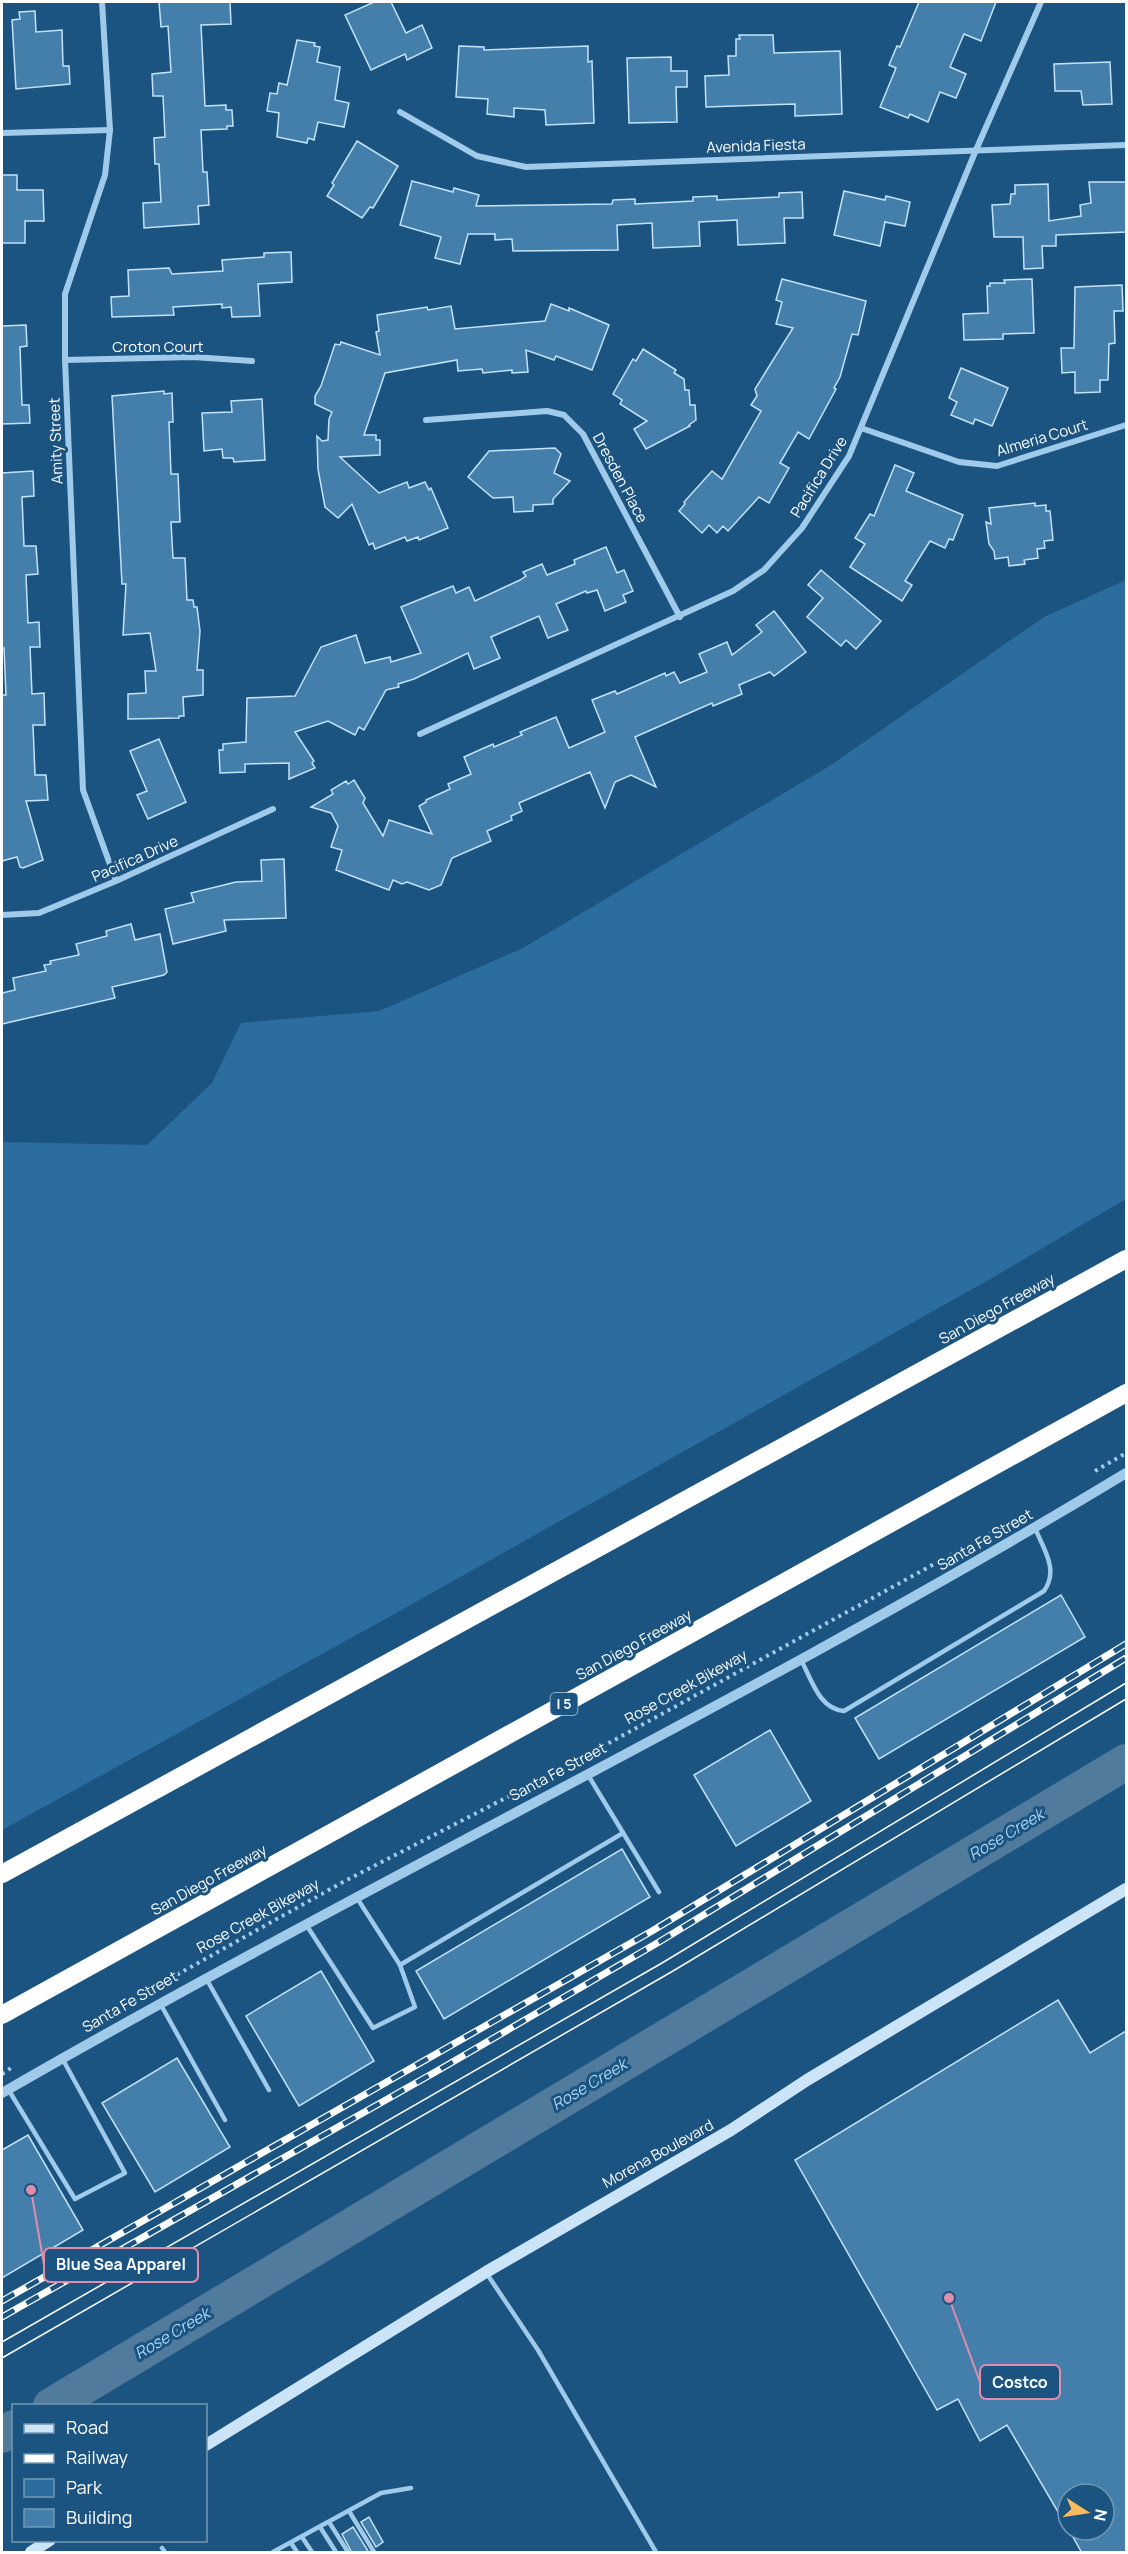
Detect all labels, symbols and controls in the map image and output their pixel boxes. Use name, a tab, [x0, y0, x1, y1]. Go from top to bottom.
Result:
street label: Avenida Fiesta	[706, 133, 806, 158]
street label: Croton Court	[112, 336, 204, 357]
street label: Amity Street	[43, 397, 68, 485]
street label: Almeria Court	[994, 414, 1090, 461]
street label: Dresden Place	[588, 429, 653, 527]
street label: Pacifica Drive	[785, 432, 852, 521]
street label: Pacifica Drive	[88, 830, 181, 887]
street label: San Diego Freeway	[935, 1268, 1059, 1349]
street label: Santa Fe Street	[933, 1504, 1036, 1575]
street label: San Diego Freeway	[572, 1604, 696, 1685]
street label: Rose Creek Bikeway	[621, 1644, 751, 1729]
road number: I 5	[550, 1693, 578, 1715]
street label: Santa Fe Street	[506, 1737, 610, 1806]
water label: Rose Creek	[964, 1802, 1049, 1865]
street label: San Diego Freeway	[147, 1839, 271, 1920]
street label: Rose Creek Bikeway	[193, 1873, 323, 1958]
street label: Santa Fe Street	[78, 1966, 181, 2037]
water label: Rose Creek	[547, 2052, 632, 2115]
street label: Morena Boulevard	[598, 2114, 717, 2193]
callout: Blue Sea Apparel	[44, 2248, 198, 2282]
text: Blue Sea Apparel	[56, 2253, 186, 2275]
water label: Rose Creek	[130, 2301, 215, 2364]
callout: Costco	[980, 2365, 1060, 2399]
text: Costco	[992, 2371, 1048, 2393]
legend	[12, 2404, 207, 2542]
text: Road	[66, 2415, 109, 2439]
text: Railway	[66, 2445, 128, 2469]
text: Park	[66, 2475, 103, 2499]
north arrow	[1056, 2482, 1116, 2542]
text: Building	[66, 2505, 132, 2529]
text: N	[1089, 2507, 1113, 2523]

